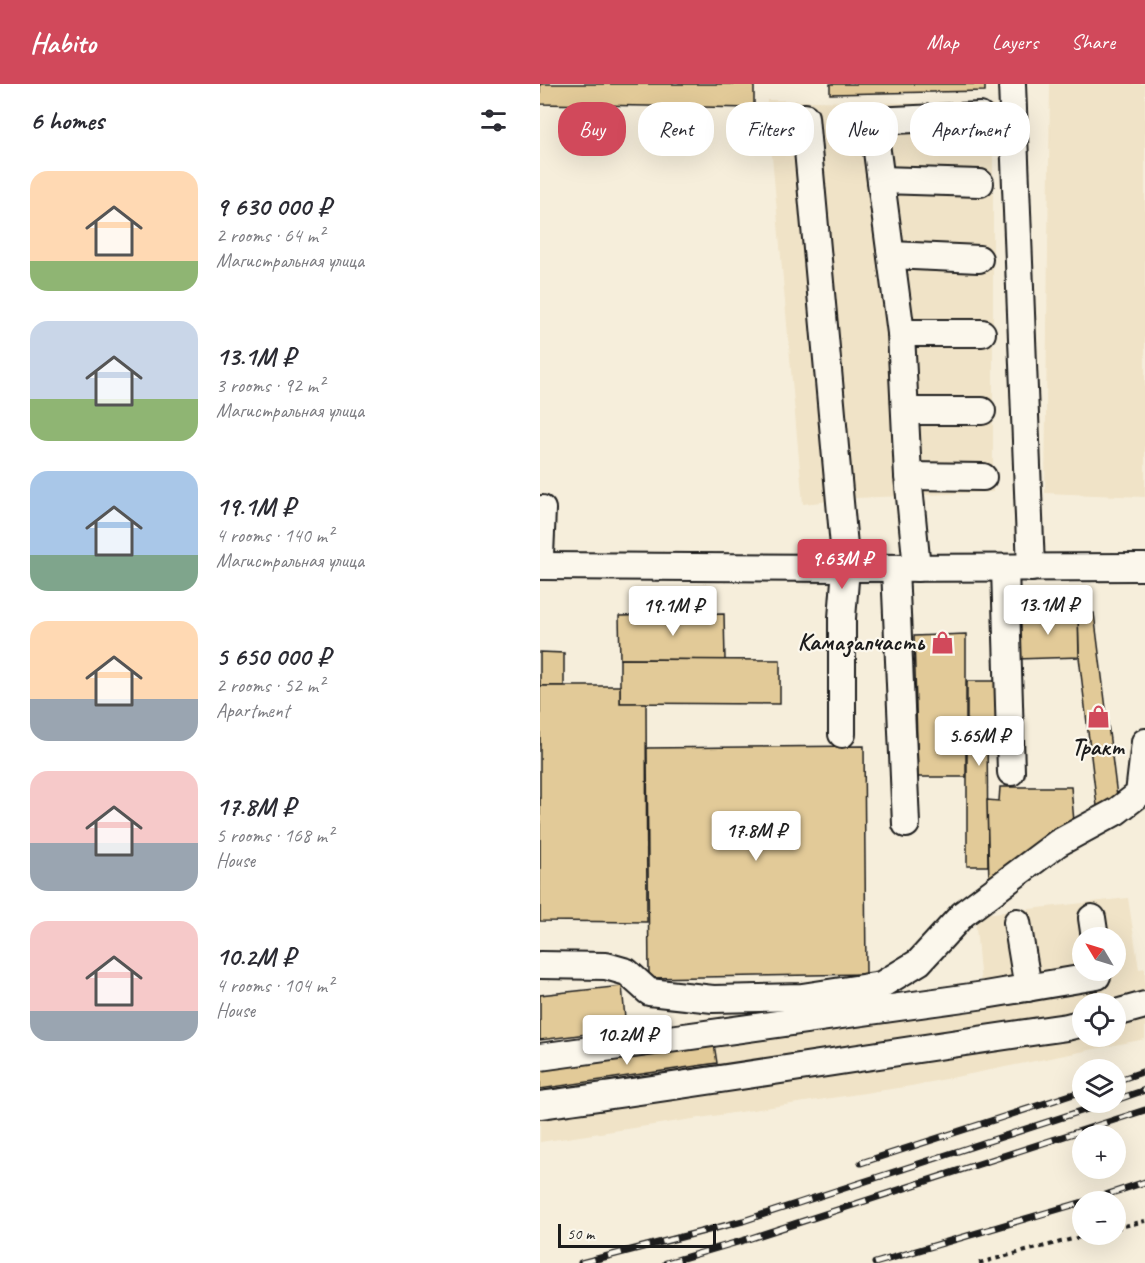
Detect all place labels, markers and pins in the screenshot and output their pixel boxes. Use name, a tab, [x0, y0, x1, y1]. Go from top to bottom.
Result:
pin: 9.63M ₽	[787, 539, 897, 590]
pin: 13.1M ₽	[993, 585, 1103, 636]
pin: 19.1M ₽	[618, 586, 728, 637]
place label: Камазапчасть	[798, 627, 926, 658]
shop icon: Камазапчасть	[929, 629, 955, 655]
shop icon: Тракт	[1085, 704, 1111, 730]
pin: 5.65M ₽	[924, 716, 1034, 767]
place label: Тракт	[1071, 732, 1125, 762]
pin: 17.8M ₽	[701, 811, 811, 862]
pin: 10.2M ₽	[572, 1015, 682, 1066]

